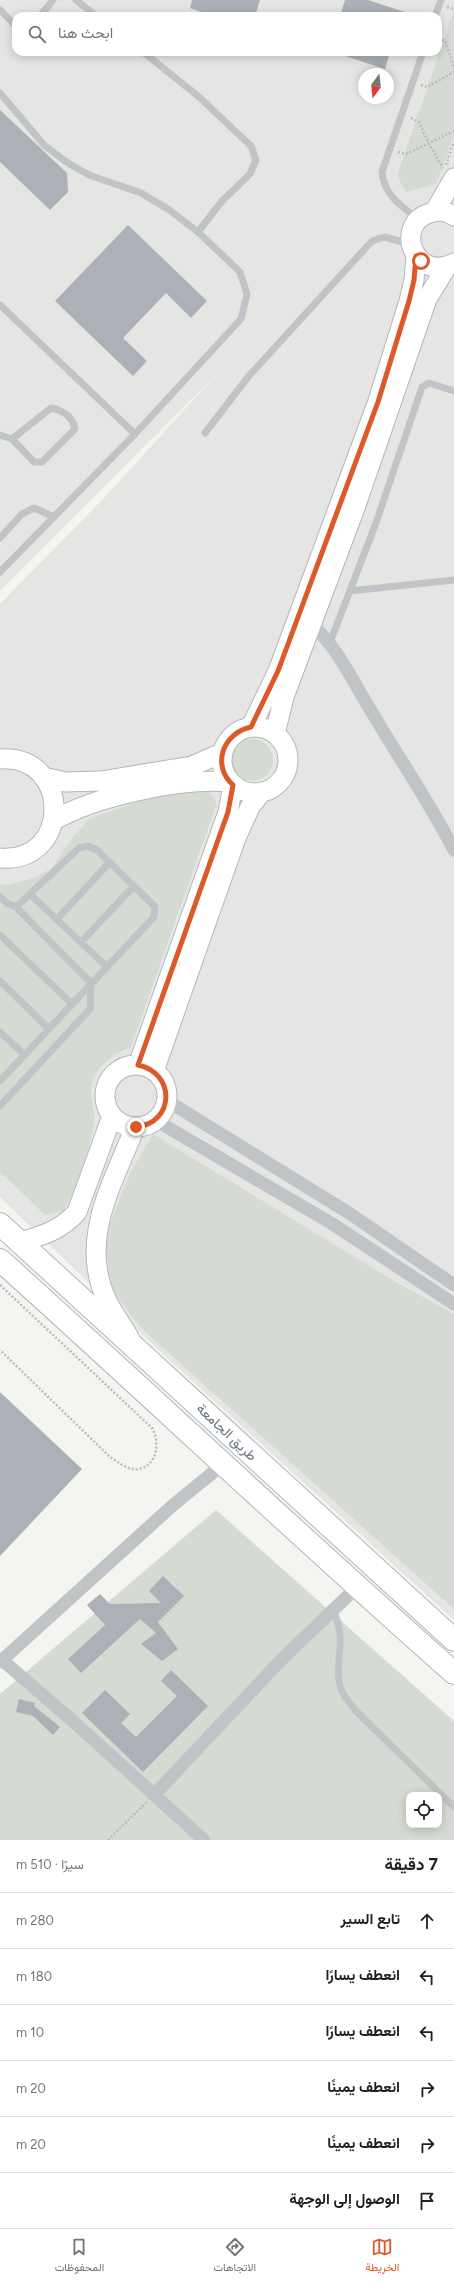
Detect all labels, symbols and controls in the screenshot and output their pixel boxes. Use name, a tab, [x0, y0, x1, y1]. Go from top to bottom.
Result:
search box	[12, 12, 442, 56]
icon: search	[26, 23, 48, 45]
text: ابحث هنا	[58, 24, 113, 42]
north arrow	[358, 68, 394, 104]
route start	[412, 252, 430, 270]
route end	[127, 1118, 145, 1136]
street label: طريق الجامعة	[193, 1400, 260, 1465]
map controls	[406, 1792, 442, 1828]
button: locate	[406, 1792, 442, 1828]
text: 7 دقيقة	[384, 1854, 438, 1874]
text: سيرًا · 510 m	[16, 1857, 84, 1872]
text: تابع السير	[340, 1910, 400, 1928]
icon: ahead	[416, 1910, 438, 1932]
text: 280 m	[16, 1913, 54, 1928]
text: انعطف يسارًا	[325, 1966, 400, 1984]
icon: left	[416, 1966, 438, 1988]
text: 180 m	[16, 1969, 52, 1984]
text: انعطف يسارًا	[325, 2022, 400, 2040]
icon: left	[416, 2022, 438, 2044]
text: 10 m	[16, 2025, 44, 2040]
text: انعطف يمينًا	[327, 2078, 400, 2096]
icon: right	[416, 2078, 438, 2100]
text: 20 m	[16, 2081, 46, 2096]
text: انعطف يمينًا	[327, 2134, 400, 2152]
icon: right	[416, 2134, 438, 2156]
text: 20 m	[16, 2137, 46, 2152]
text: الوصول إلى الوجهة	[289, 2190, 400, 2208]
icon: arrive	[416, 2190, 438, 2212]
tab: المحفوظات	[55, 2236, 104, 2277]
tab: الاتجاهات	[213, 2236, 256, 2277]
tab: الخريطة	[365, 2236, 399, 2277]

